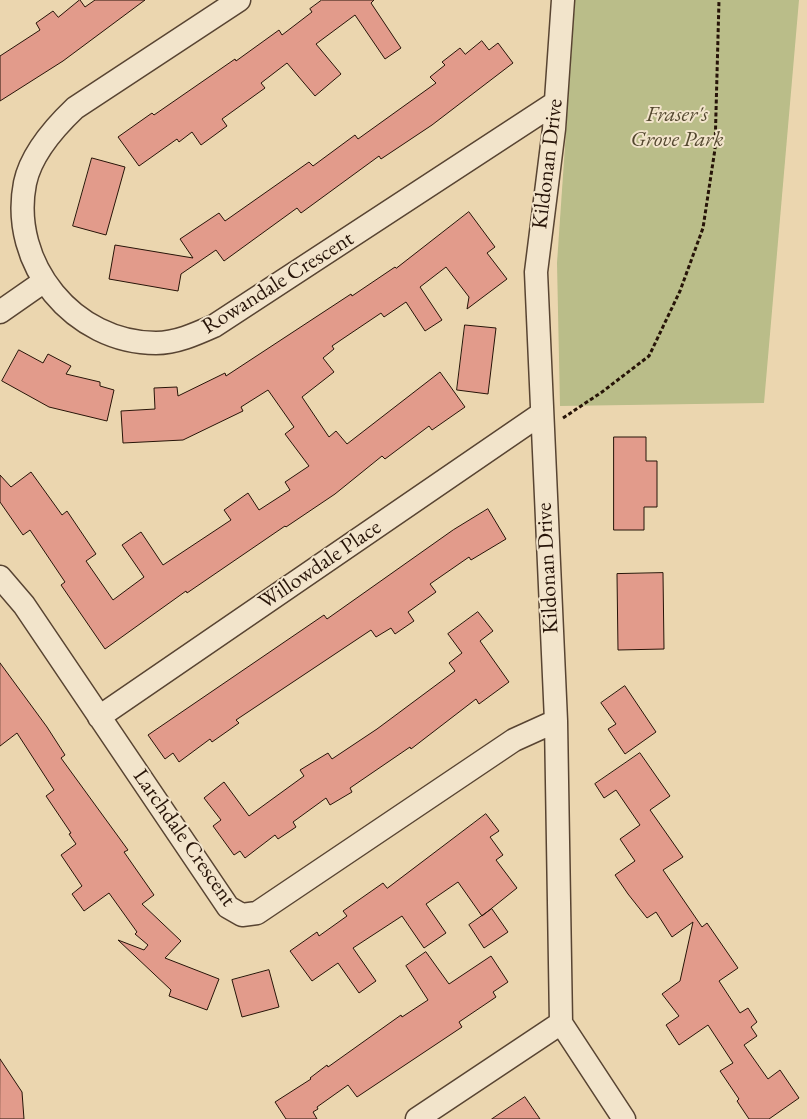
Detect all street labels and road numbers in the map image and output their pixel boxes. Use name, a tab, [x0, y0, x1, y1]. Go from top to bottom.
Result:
street label: Kildonan Drive	[527, 97, 569, 231]
street label: Rowandale Crescent	[197, 226, 359, 340]
street label: Kildonan Drive	[531, 502, 565, 634]
street label: Willowdale Place	[254, 514, 386, 616]
street label: Larchdale Crescent	[127, 764, 241, 912]

